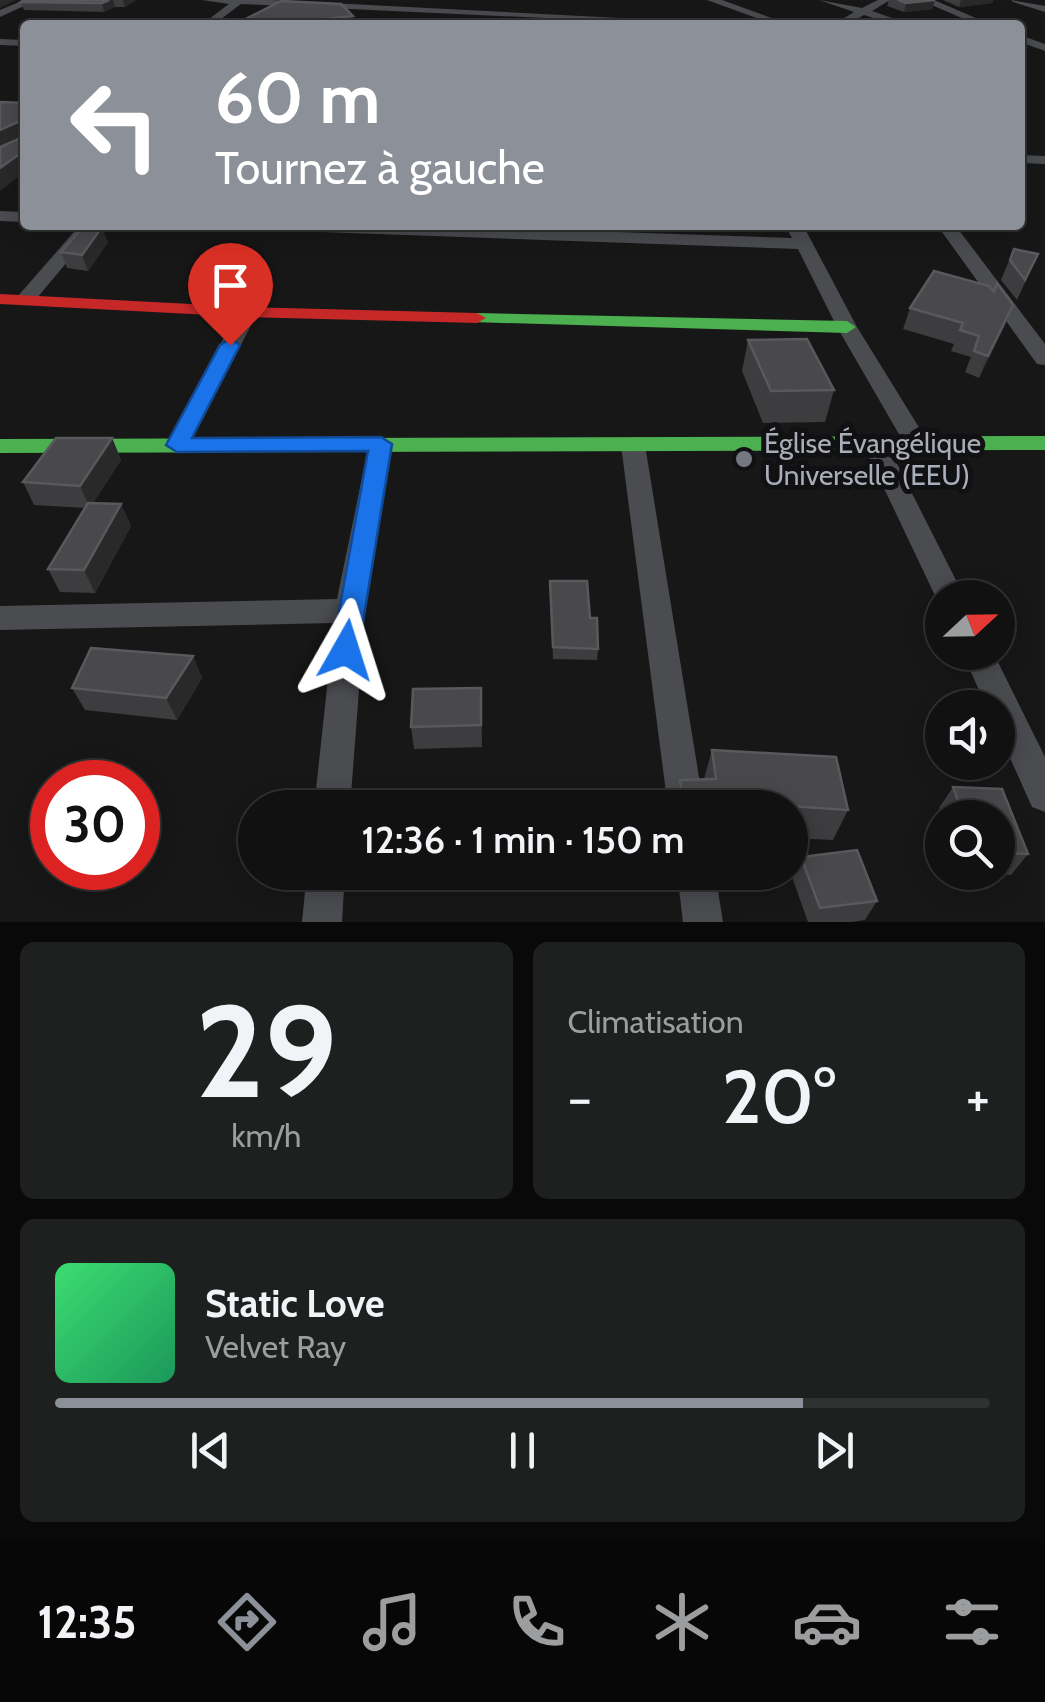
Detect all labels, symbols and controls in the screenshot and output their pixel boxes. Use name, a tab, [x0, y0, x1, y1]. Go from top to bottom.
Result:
text: 60 m	[215, 55, 380, 141]
icon: left	[50, 60, 180, 190]
text: Tournez à gauche	[215, 141, 545, 195]
pin	[188, 243, 273, 346]
icon: arrive	[203, 258, 258, 313]
place label: Église Évangélique Universelle (EEU)	[764, 426, 981, 492]
marker: Église Évangélique Universelle (EEU)	[733, 448, 755, 470]
north arrow	[925, 580, 1015, 670]
map controls	[925, 580, 1015, 890]
position arrow	[294, 598, 398, 702]
button: sound	[925, 690, 1015, 780]
speed limit sign: 30	[30, 760, 160, 890]
button: search	[925, 800, 1015, 890]
text: 12:36 · 1 min · 150 m	[362, 816, 684, 863]
text: 29	[195, 972, 337, 1130]
text: Climatisation	[568, 1002, 744, 1041]
text: 20°	[722, 1051, 836, 1142]
text: −	[568, 1064, 592, 1131]
text: +	[966, 1064, 990, 1131]
text: km/h	[231, 1116, 301, 1155]
text: Static Love	[205, 1280, 384, 1327]
text: Velvet Ray	[205, 1327, 346, 1366]
icon: previous	[183, 1423, 238, 1478]
icon: pause	[495, 1423, 550, 1478]
icon: next	[807, 1423, 862, 1478]
icon: directions	[212, 1587, 282, 1657]
icon: music	[357, 1587, 427, 1657]
icon: phone	[502, 1587, 572, 1657]
icon: climate	[647, 1587, 717, 1657]
icon: car	[792, 1587, 862, 1657]
icon: filters	[937, 1587, 1007, 1657]
text: 12:35	[38, 1595, 136, 1649]

